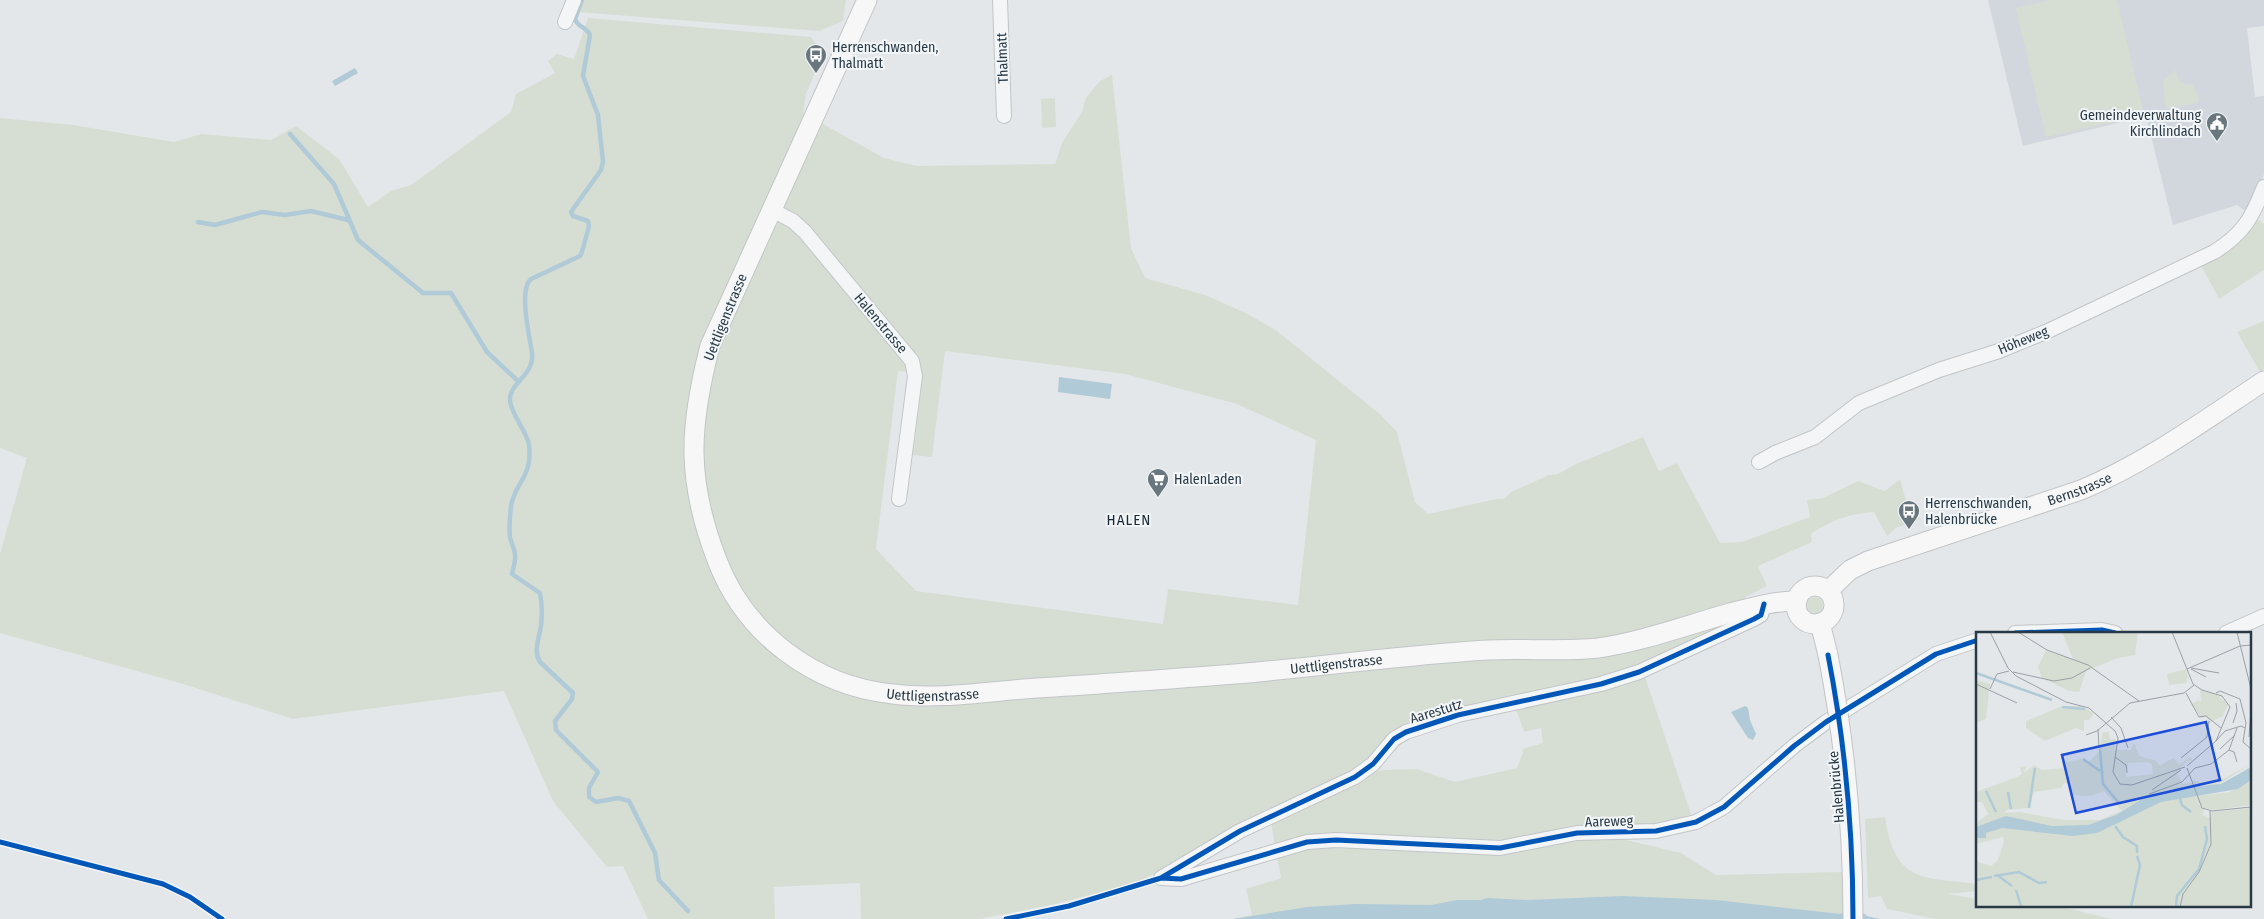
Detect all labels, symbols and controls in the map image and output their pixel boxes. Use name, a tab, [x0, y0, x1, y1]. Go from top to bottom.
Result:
street label: Thalmatt	[993, 32, 1012, 84]
place label: Herrenschwanden, Thalmatt	[832, 39, 938, 72]
bus stop icon: Herrenschwanden, Thalmatt	[804, 43, 828, 74]
place label: Gemeindeverwaltung Kirchlindach	[2080, 107, 2201, 140]
public building icon: Gemeindeverwaltung Kirchlindach	[2205, 111, 2229, 142]
street label: Uettligenstrasse	[700, 271, 751, 363]
street label: Halenstrasse	[850, 290, 911, 357]
street label: Höheweg	[1996, 323, 2051, 358]
supermarket icon: HalenLaden	[1146, 467, 1170, 498]
street label: Bernstrasse	[2045, 469, 2115, 510]
place label: HalenLaden	[1174, 471, 1242, 488]
place label: Herrenschwanden, Halenbrücke	[1925, 495, 2031, 528]
bus stop icon: Herrenschwanden, Halenbrücke	[1897, 499, 1921, 530]
district label: HALEN	[1107, 511, 1151, 529]
inset map	[1976, 632, 2252, 906]
street label: Uettligenstrasse	[1289, 651, 1383, 678]
street label: Uettligenstrasse	[885, 685, 980, 705]
street label: Aarestutz	[1408, 695, 1465, 727]
street label: Halenbrücke	[1825, 750, 1848, 824]
street label: Aareweg	[1585, 812, 1634, 831]

